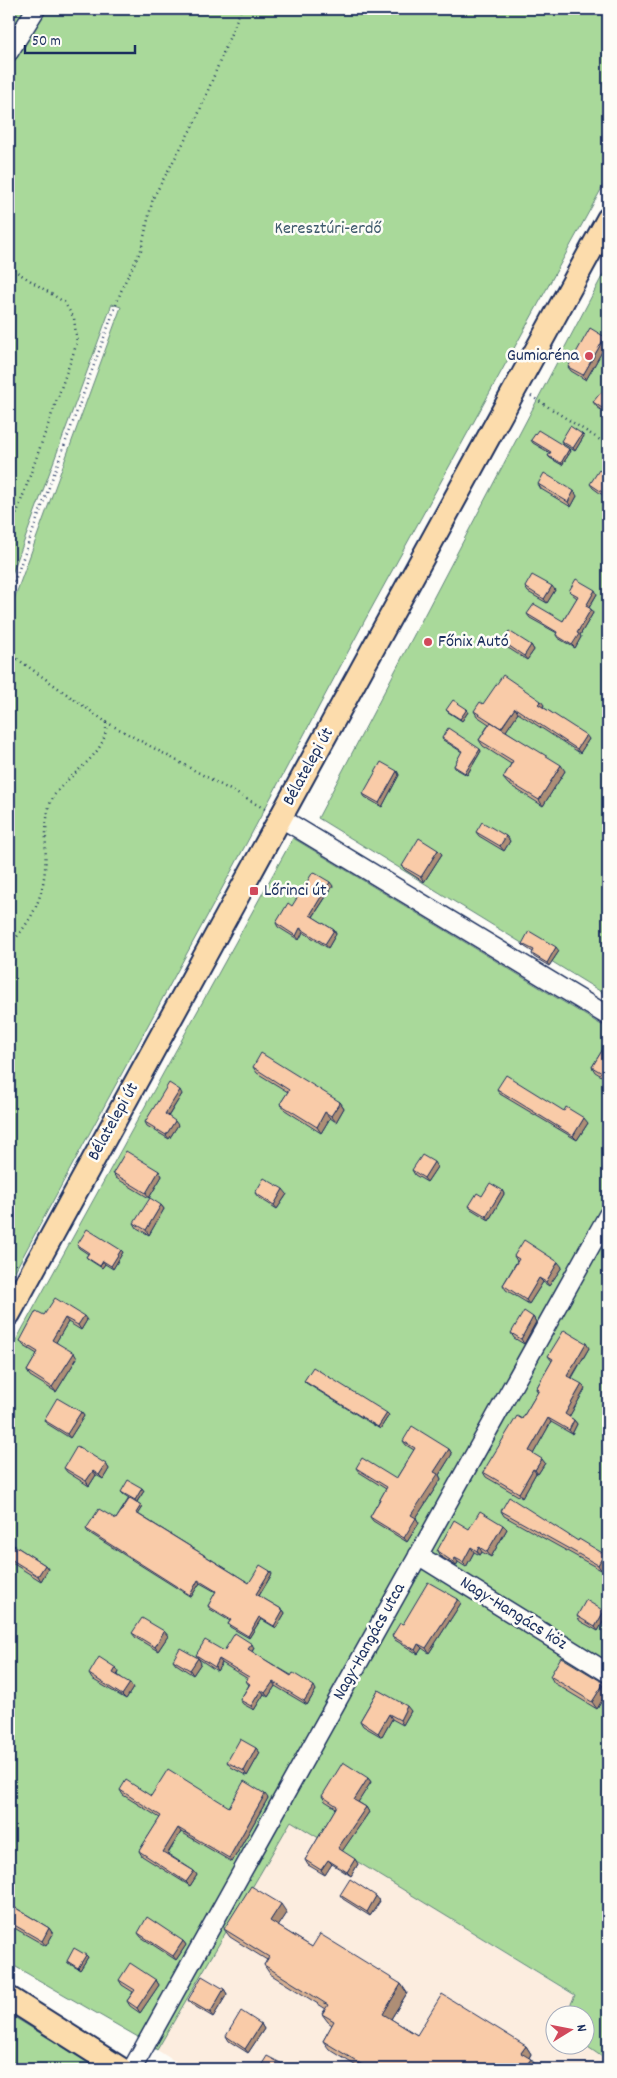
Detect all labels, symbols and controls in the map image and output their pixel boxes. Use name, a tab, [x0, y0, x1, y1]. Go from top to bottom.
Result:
scale bar	[25, 22, 135, 54]
text: 50 m	[32, 31, 61, 53]
park label: Keresztúri-erdő	[275, 217, 382, 242]
place label: Gumiaréna	[507, 344, 580, 369]
marker: Gumiaréna	[583, 350, 595, 362]
place label: Főnix Autó	[438, 630, 509, 655]
marker: Főnix Autó	[422, 636, 434, 648]
street label: Bélatelepi út	[277, 723, 341, 811]
place label: Lőrinci út	[264, 879, 327, 904]
marker: Lőrinci út	[248, 885, 260, 897]
street label: Bélatelepi út	[82, 1078, 146, 1166]
street label: Nagy-Hangács köz	[454, 1571, 572, 1657]
street label: Nagy-Hangács utca	[327, 1578, 413, 1705]
north arrow	[544, 2006, 594, 2056]
text: N	[570, 2023, 591, 2033]

